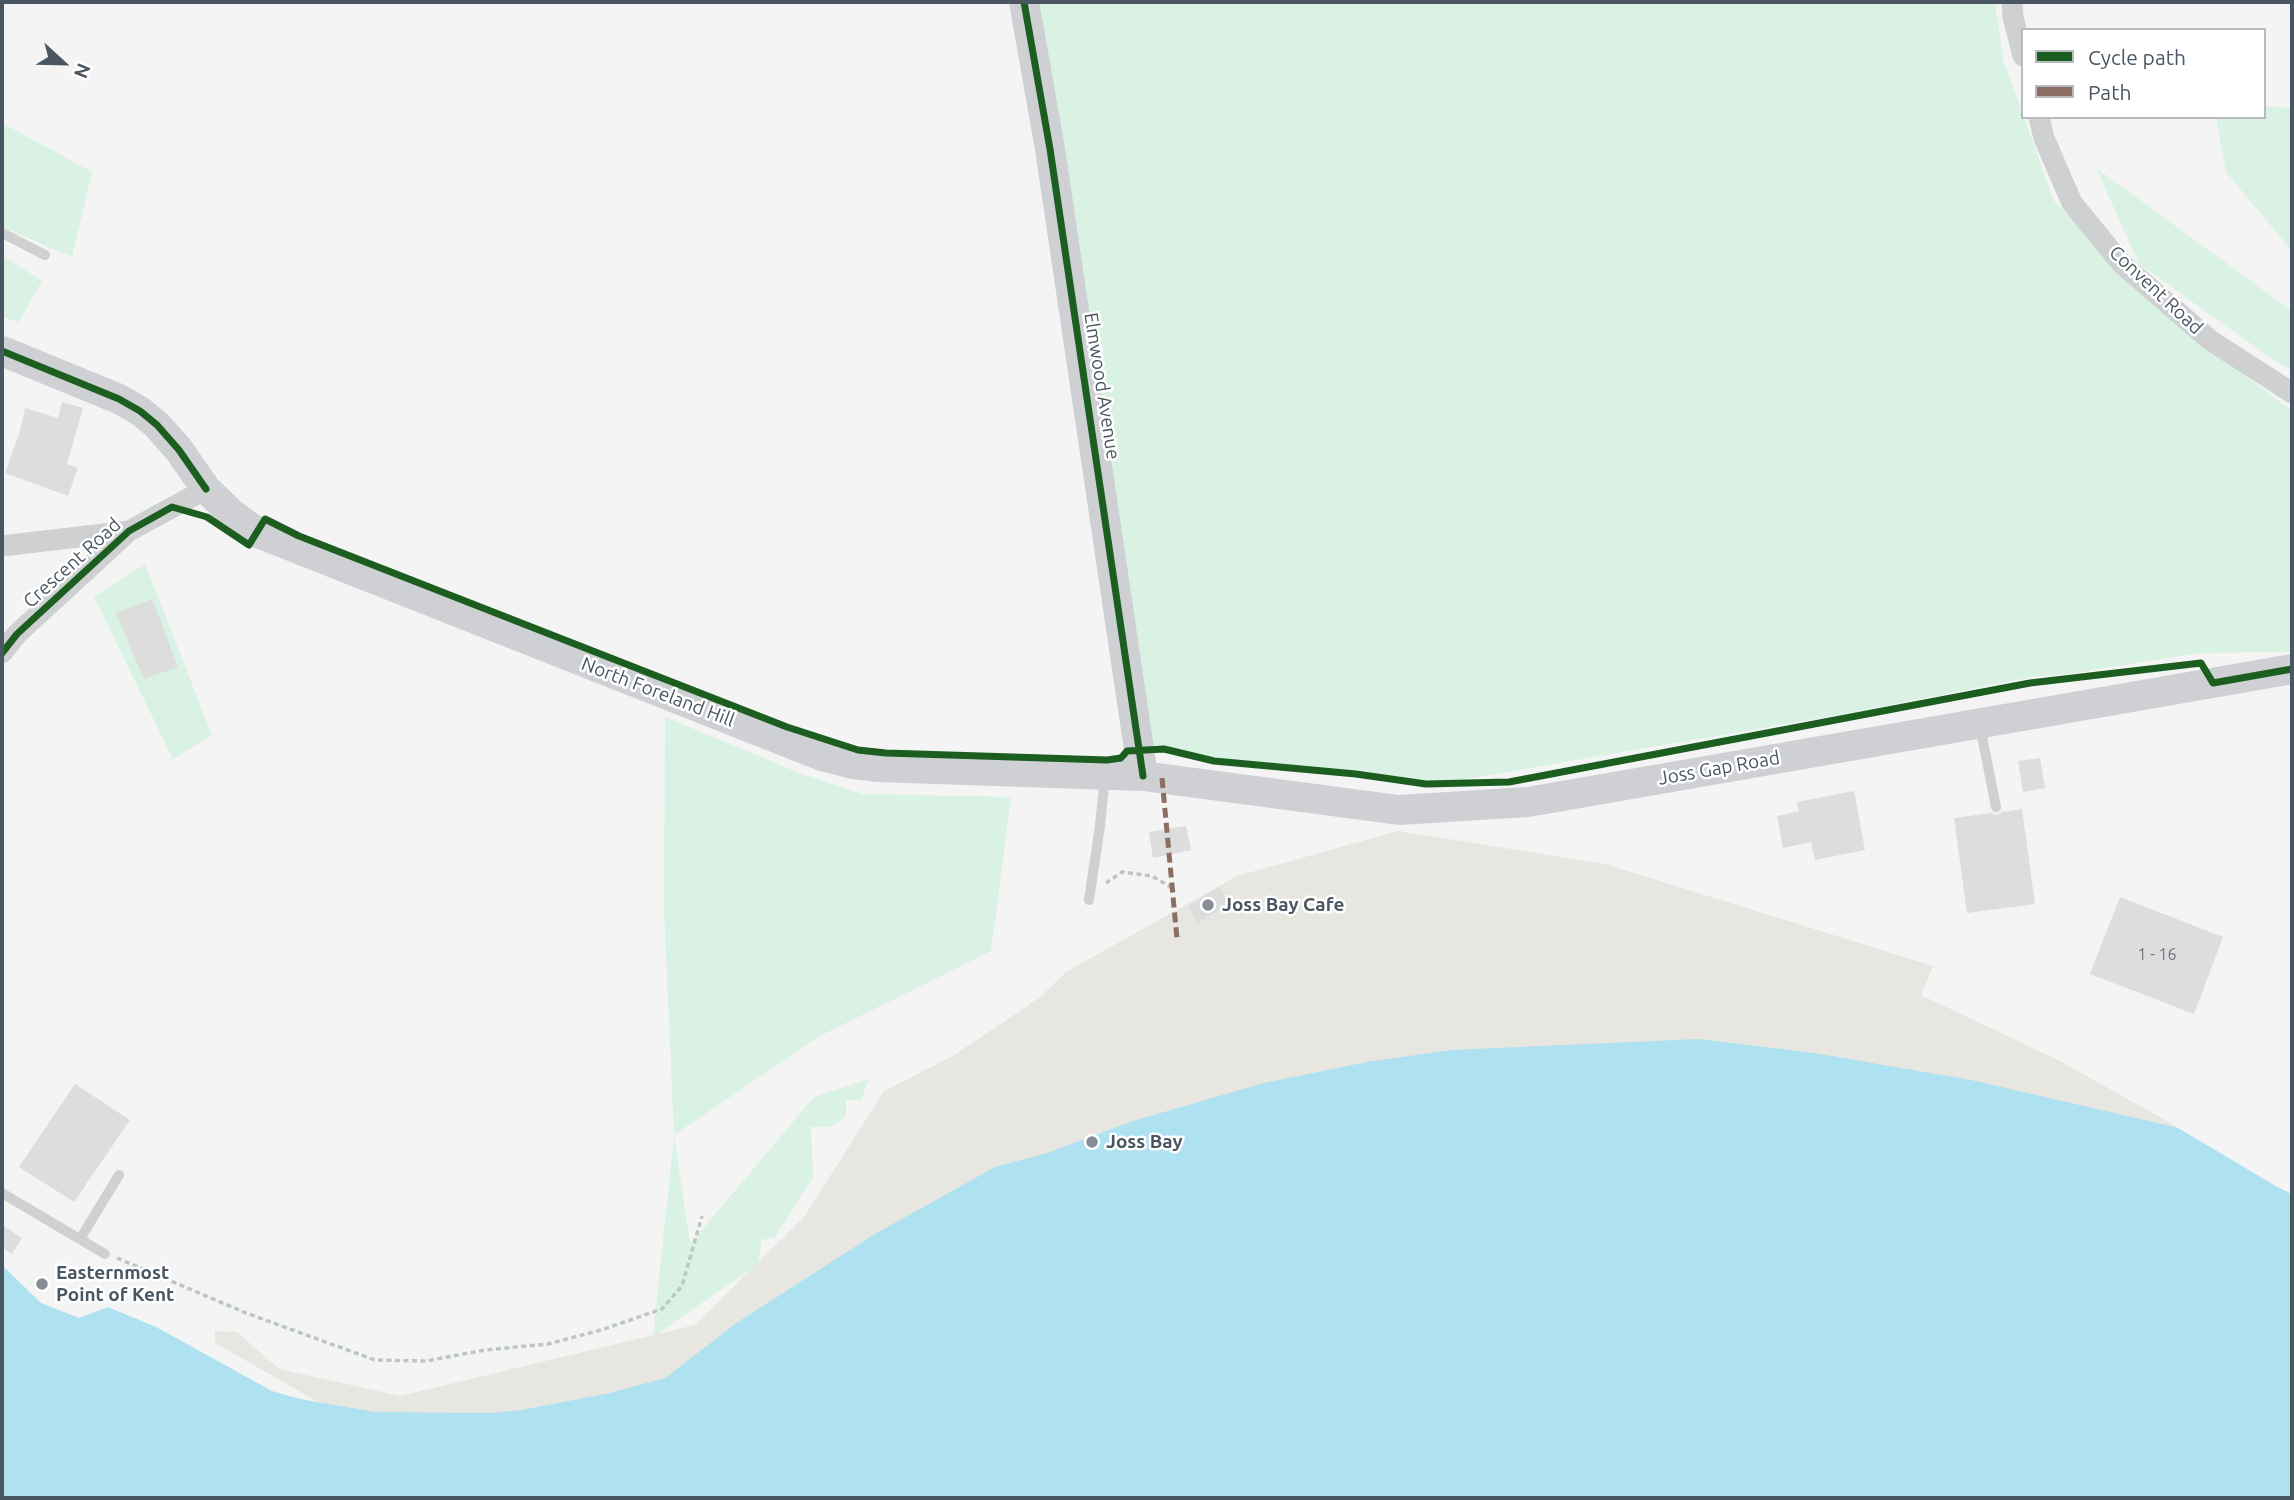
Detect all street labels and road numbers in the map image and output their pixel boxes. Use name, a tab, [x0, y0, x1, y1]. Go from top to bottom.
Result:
street label: Convent Road	[2104, 241, 2208, 339]
street label: Elmwood Avenue	[1079, 311, 1125, 461]
street label: Crescent Road	[19, 513, 125, 613]
street label: North Foreland Hill	[578, 652, 738, 732]
street label: Joss Gap Road	[1656, 746, 1782, 790]

